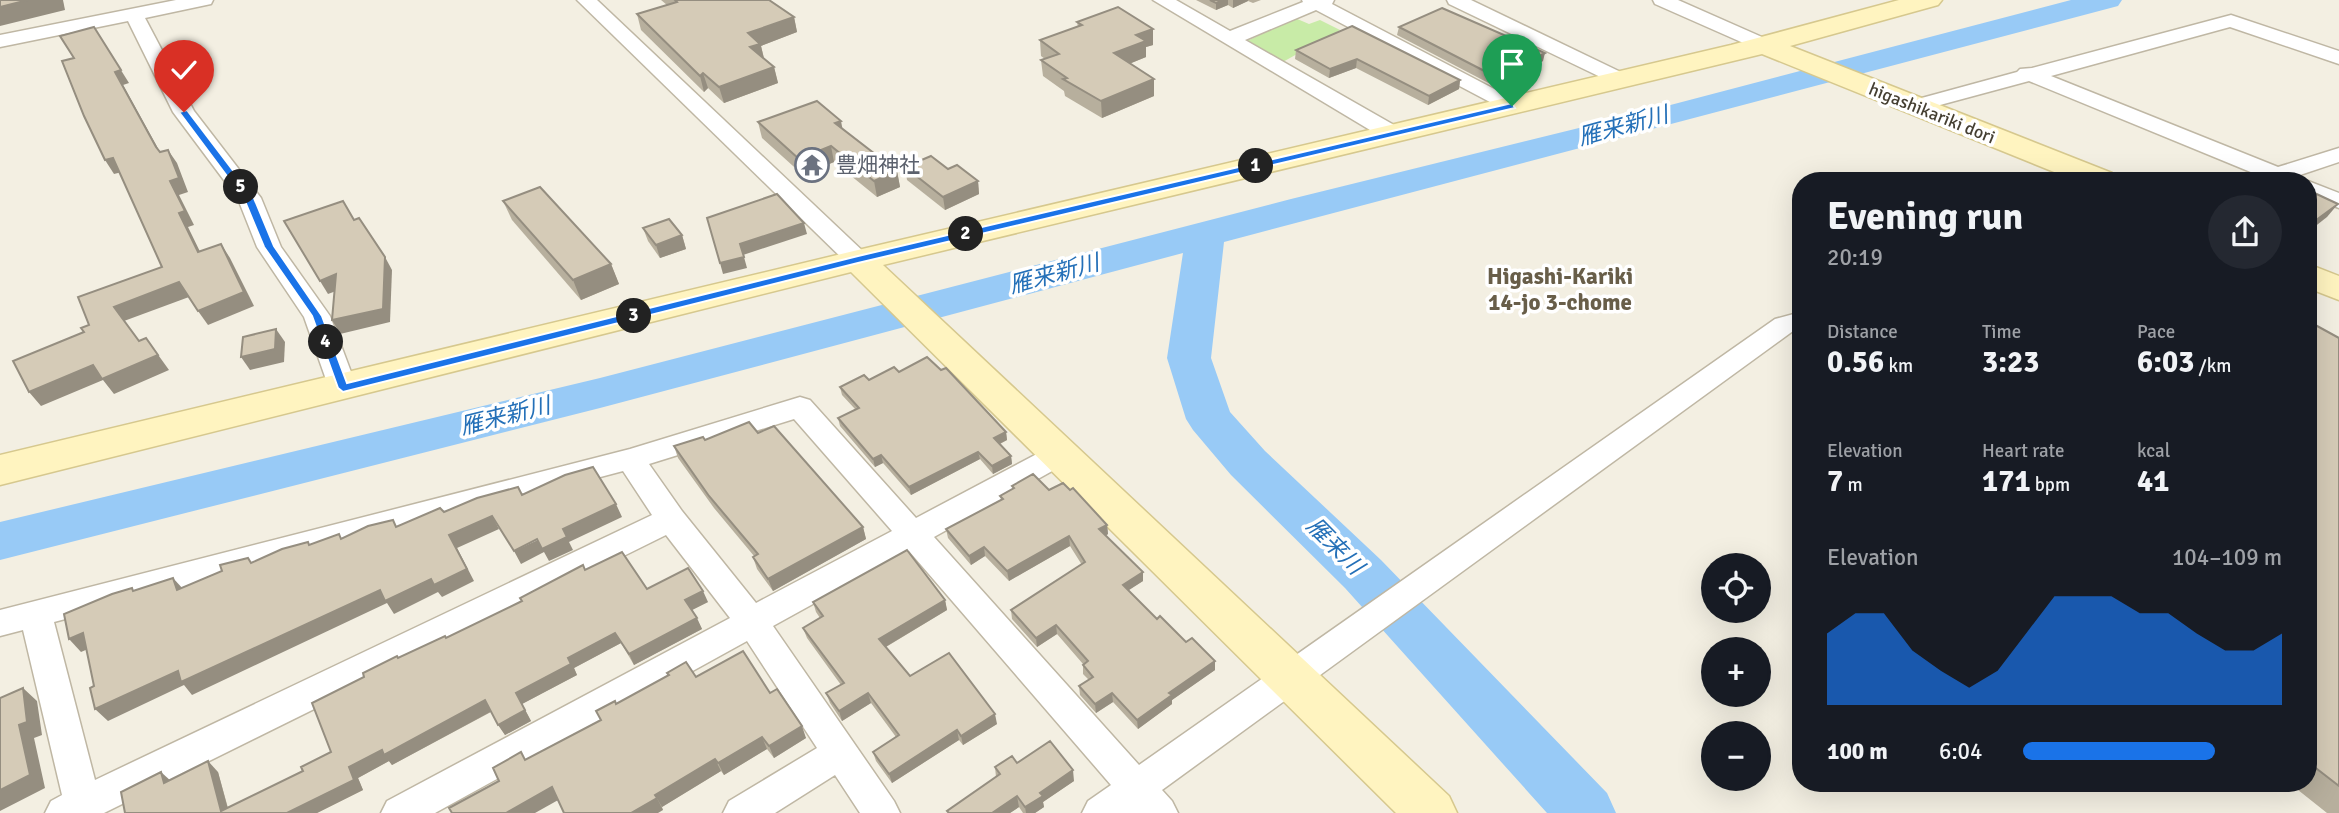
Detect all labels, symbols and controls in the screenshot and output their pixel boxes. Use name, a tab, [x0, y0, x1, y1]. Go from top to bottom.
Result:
pin	[1482, 34, 1542, 106]
pin	[154, 40, 214, 112]
icon: arrive	[1493, 45, 1531, 83]
icon: check	[165, 51, 203, 89]
street label: higashikariki dori	[1866, 78, 1998, 148]
water label: 雁来新川	[1575, 99, 1674, 152]
temple icon: 豊畑神社	[793, 146, 831, 184]
pin: 1	[1238, 148, 1274, 184]
place label: 豊畑神社	[836, 152, 920, 178]
text: 1	[1250, 153, 1261, 177]
pin: 5	[224, 170, 258, 204]
text: 5	[235, 174, 246, 198]
text: Evening run	[1827, 193, 2023, 240]
button: share	[2208, 195, 2282, 269]
pin: 2	[948, 216, 984, 252]
text: 2	[960, 221, 971, 245]
text: 20:19	[1827, 243, 1883, 272]
water label: 雁来新川	[1006, 247, 1105, 300]
district label: Higashi-Kariki 14-jo 3-chome	[1487, 262, 1633, 317]
pin: 3	[616, 298, 652, 334]
text: 3	[628, 303, 639, 327]
text: Distance	[1827, 320, 1898, 344]
text: Time	[1982, 320, 2021, 344]
text: Pace	[2137, 320, 2175, 344]
pin: 4	[308, 324, 344, 360]
text: 4	[320, 329, 331, 353]
text: 0.56	[1827, 344, 1884, 381]
text: 3:23	[1982, 344, 2039, 381]
text: 6:03	[2137, 344, 2194, 381]
text: km	[1884, 354, 1913, 378]
text: /km	[2194, 354, 2231, 378]
water label: 雁来新川	[457, 390, 556, 441]
text: Elevation	[1827, 439, 1903, 463]
text: Heart rate	[1982, 439, 2064, 463]
text: kcal	[2137, 439, 2170, 463]
text: 7	[1827, 463, 1843, 500]
text: 171	[1982, 463, 2031, 500]
text: 41	[2137, 463, 2169, 500]
text: m	[1843, 473, 1863, 497]
text: bpm	[2031, 473, 2070, 497]
water label: 雁来川	[1300, 511, 1372, 583]
text: Elevation	[1827, 543, 1919, 572]
text: 104–109 m	[2172, 543, 2282, 572]
map controls	[1701, 553, 1771, 791]
button: locate	[1701, 553, 1771, 623]
button: +	[1701, 637, 1771, 707]
button: −	[1701, 721, 1771, 791]
text: 100 m	[1827, 737, 1888, 766]
text: 6:04	[1939, 737, 1982, 766]

